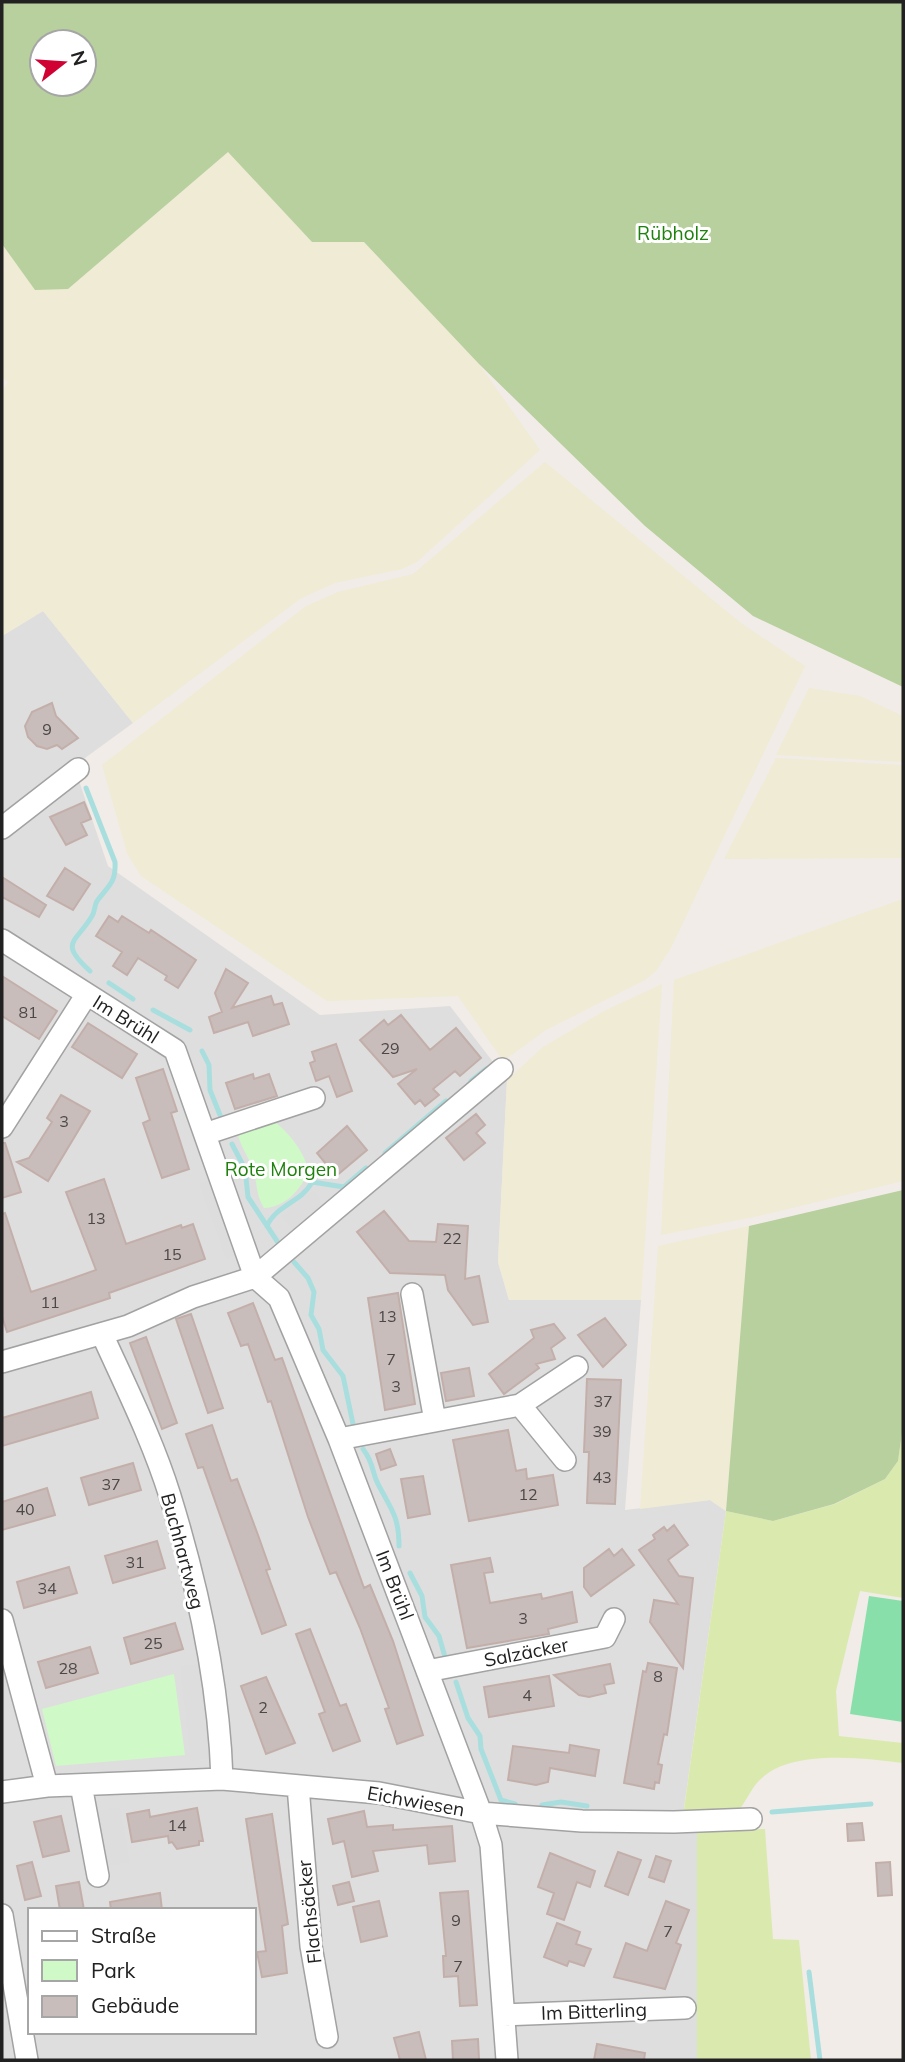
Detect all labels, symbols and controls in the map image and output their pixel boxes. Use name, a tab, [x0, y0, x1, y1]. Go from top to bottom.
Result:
north arrow	[28, 28, 98, 98]
text: N	[66, 48, 93, 68]
park label: Rübholz	[637, 221, 709, 245]
house number: 9	[42, 719, 52, 739]
street label: Im Brühl	[89, 989, 163, 1049]
house number: 81	[18, 1002, 38, 1022]
house number: 29	[380, 1038, 400, 1058]
house number: 3	[59, 1111, 69, 1131]
park label: Rote Morgen	[225, 1157, 337, 1181]
house number: 13	[86, 1208, 106, 1228]
house number: 22	[442, 1228, 462, 1248]
house number: 15	[162, 1244, 182, 1264]
house number: 11	[40, 1292, 60, 1312]
house number: 13	[377, 1306, 397, 1326]
house number: 7	[386, 1349, 396, 1369]
house number: 3	[391, 1376, 401, 1396]
house number: 37	[593, 1391, 613, 1411]
house number: 39	[592, 1421, 612, 1441]
house number: 43	[592, 1467, 612, 1487]
house number: 37	[101, 1474, 121, 1494]
house number: 12	[518, 1484, 538, 1504]
street label: Buchhartweg	[156, 1490, 210, 1612]
house number: 40	[15, 1499, 35, 1519]
street label: Im Brühl	[371, 1547, 419, 1623]
house number: 31	[125, 1552, 145, 1572]
house number: 34	[37, 1578, 57, 1598]
house number: 3	[518, 1608, 528, 1628]
street label: Salzäcker	[482, 1632, 570, 1672]
house number: 25	[143, 1633, 163, 1653]
house number: 28	[58, 1658, 78, 1678]
house number: 8	[653, 1666, 663, 1686]
house number: 4	[522, 1685, 532, 1705]
house number: 2	[258, 1697, 268, 1717]
street label: Eichwiesen	[365, 1781, 467, 1821]
house number: 14	[167, 1815, 187, 1835]
street label: Flachsäcker	[292, 1859, 326, 1965]
legend	[28, 1908, 256, 2034]
house number: 9	[451, 1910, 461, 1930]
house number: 7	[663, 1921, 673, 1941]
text: Straße	[91, 1922, 156, 1948]
house number: 7	[453, 1956, 463, 1976]
text: Park	[91, 1957, 135, 1983]
text: Gebäude	[91, 1992, 179, 2018]
street label: Im Bitterling	[541, 1997, 647, 2025]

